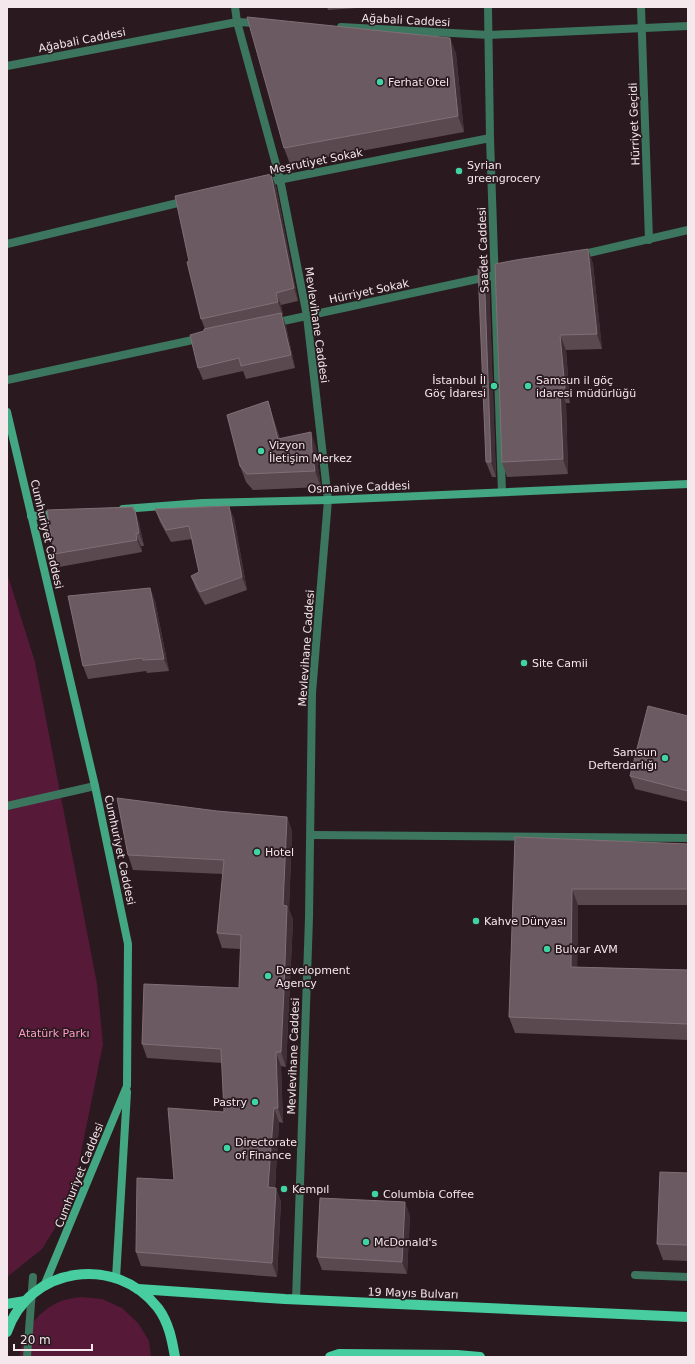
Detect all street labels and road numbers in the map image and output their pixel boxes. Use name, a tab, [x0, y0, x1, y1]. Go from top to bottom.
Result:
street label: Ağabali Caddesi	[361, 12, 451, 29]
street label: Ağabali Caddesi	[37, 26, 127, 55]
street label: Hürriyet Geçidi	[627, 82, 642, 166]
street label: Meşrutiyet Sokak	[268, 146, 365, 177]
street label: Saadet Caddesi	[476, 207, 491, 293]
street label: Mevlevihane Caddesi	[302, 266, 331, 384]
street label: Hürriyet Sokak	[328, 277, 411, 306]
street label: Cumhuriyet Caddesi	[28, 478, 65, 590]
street label: Osmaniye Caddesi	[308, 479, 411, 496]
street label: Mevlevihane Caddesi	[296, 589, 317, 707]
street label: Cumhuriyet Caddesi	[102, 794, 138, 906]
street label: Mevlevihane Caddesi	[285, 997, 302, 1115]
street label: Cumhuriyet Caddesi	[52, 1121, 106, 1230]
street label: 19 Mayıs Bulvarı	[367, 1285, 459, 1302]

